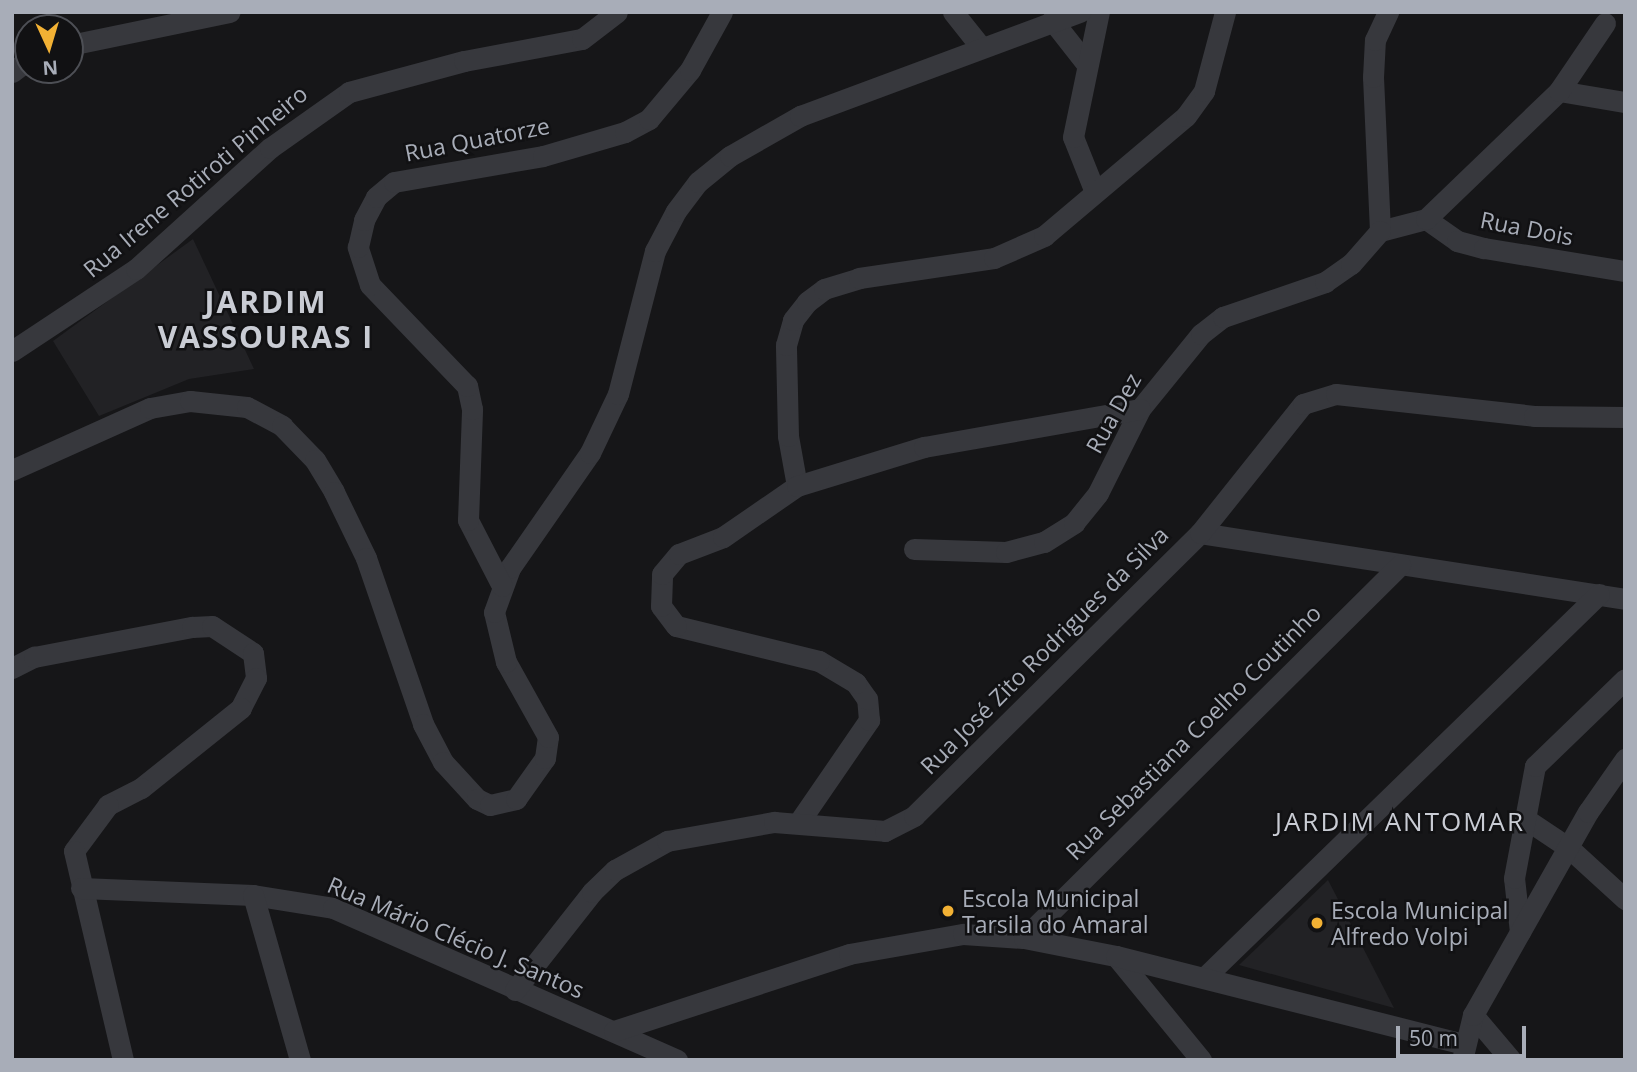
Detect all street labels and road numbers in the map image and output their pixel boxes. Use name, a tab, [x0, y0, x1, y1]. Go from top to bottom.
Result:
street label: Rua Irene Rotiroti Pinheiro	[77, 79, 313, 283]
street label: Rua Quatorze	[402, 111, 552, 167]
street label: Rua Dois	[1478, 205, 1576, 251]
street label: Rua Dez	[1080, 368, 1146, 458]
street label: Rua José Zito Rodrigues da Silva	[914, 520, 1174, 780]
street label: Rua Sebastiana Coelho Coutinho	[1060, 599, 1326, 865]
street label: Rua Mário Clécio J. Santos	[324, 870, 588, 1004]

